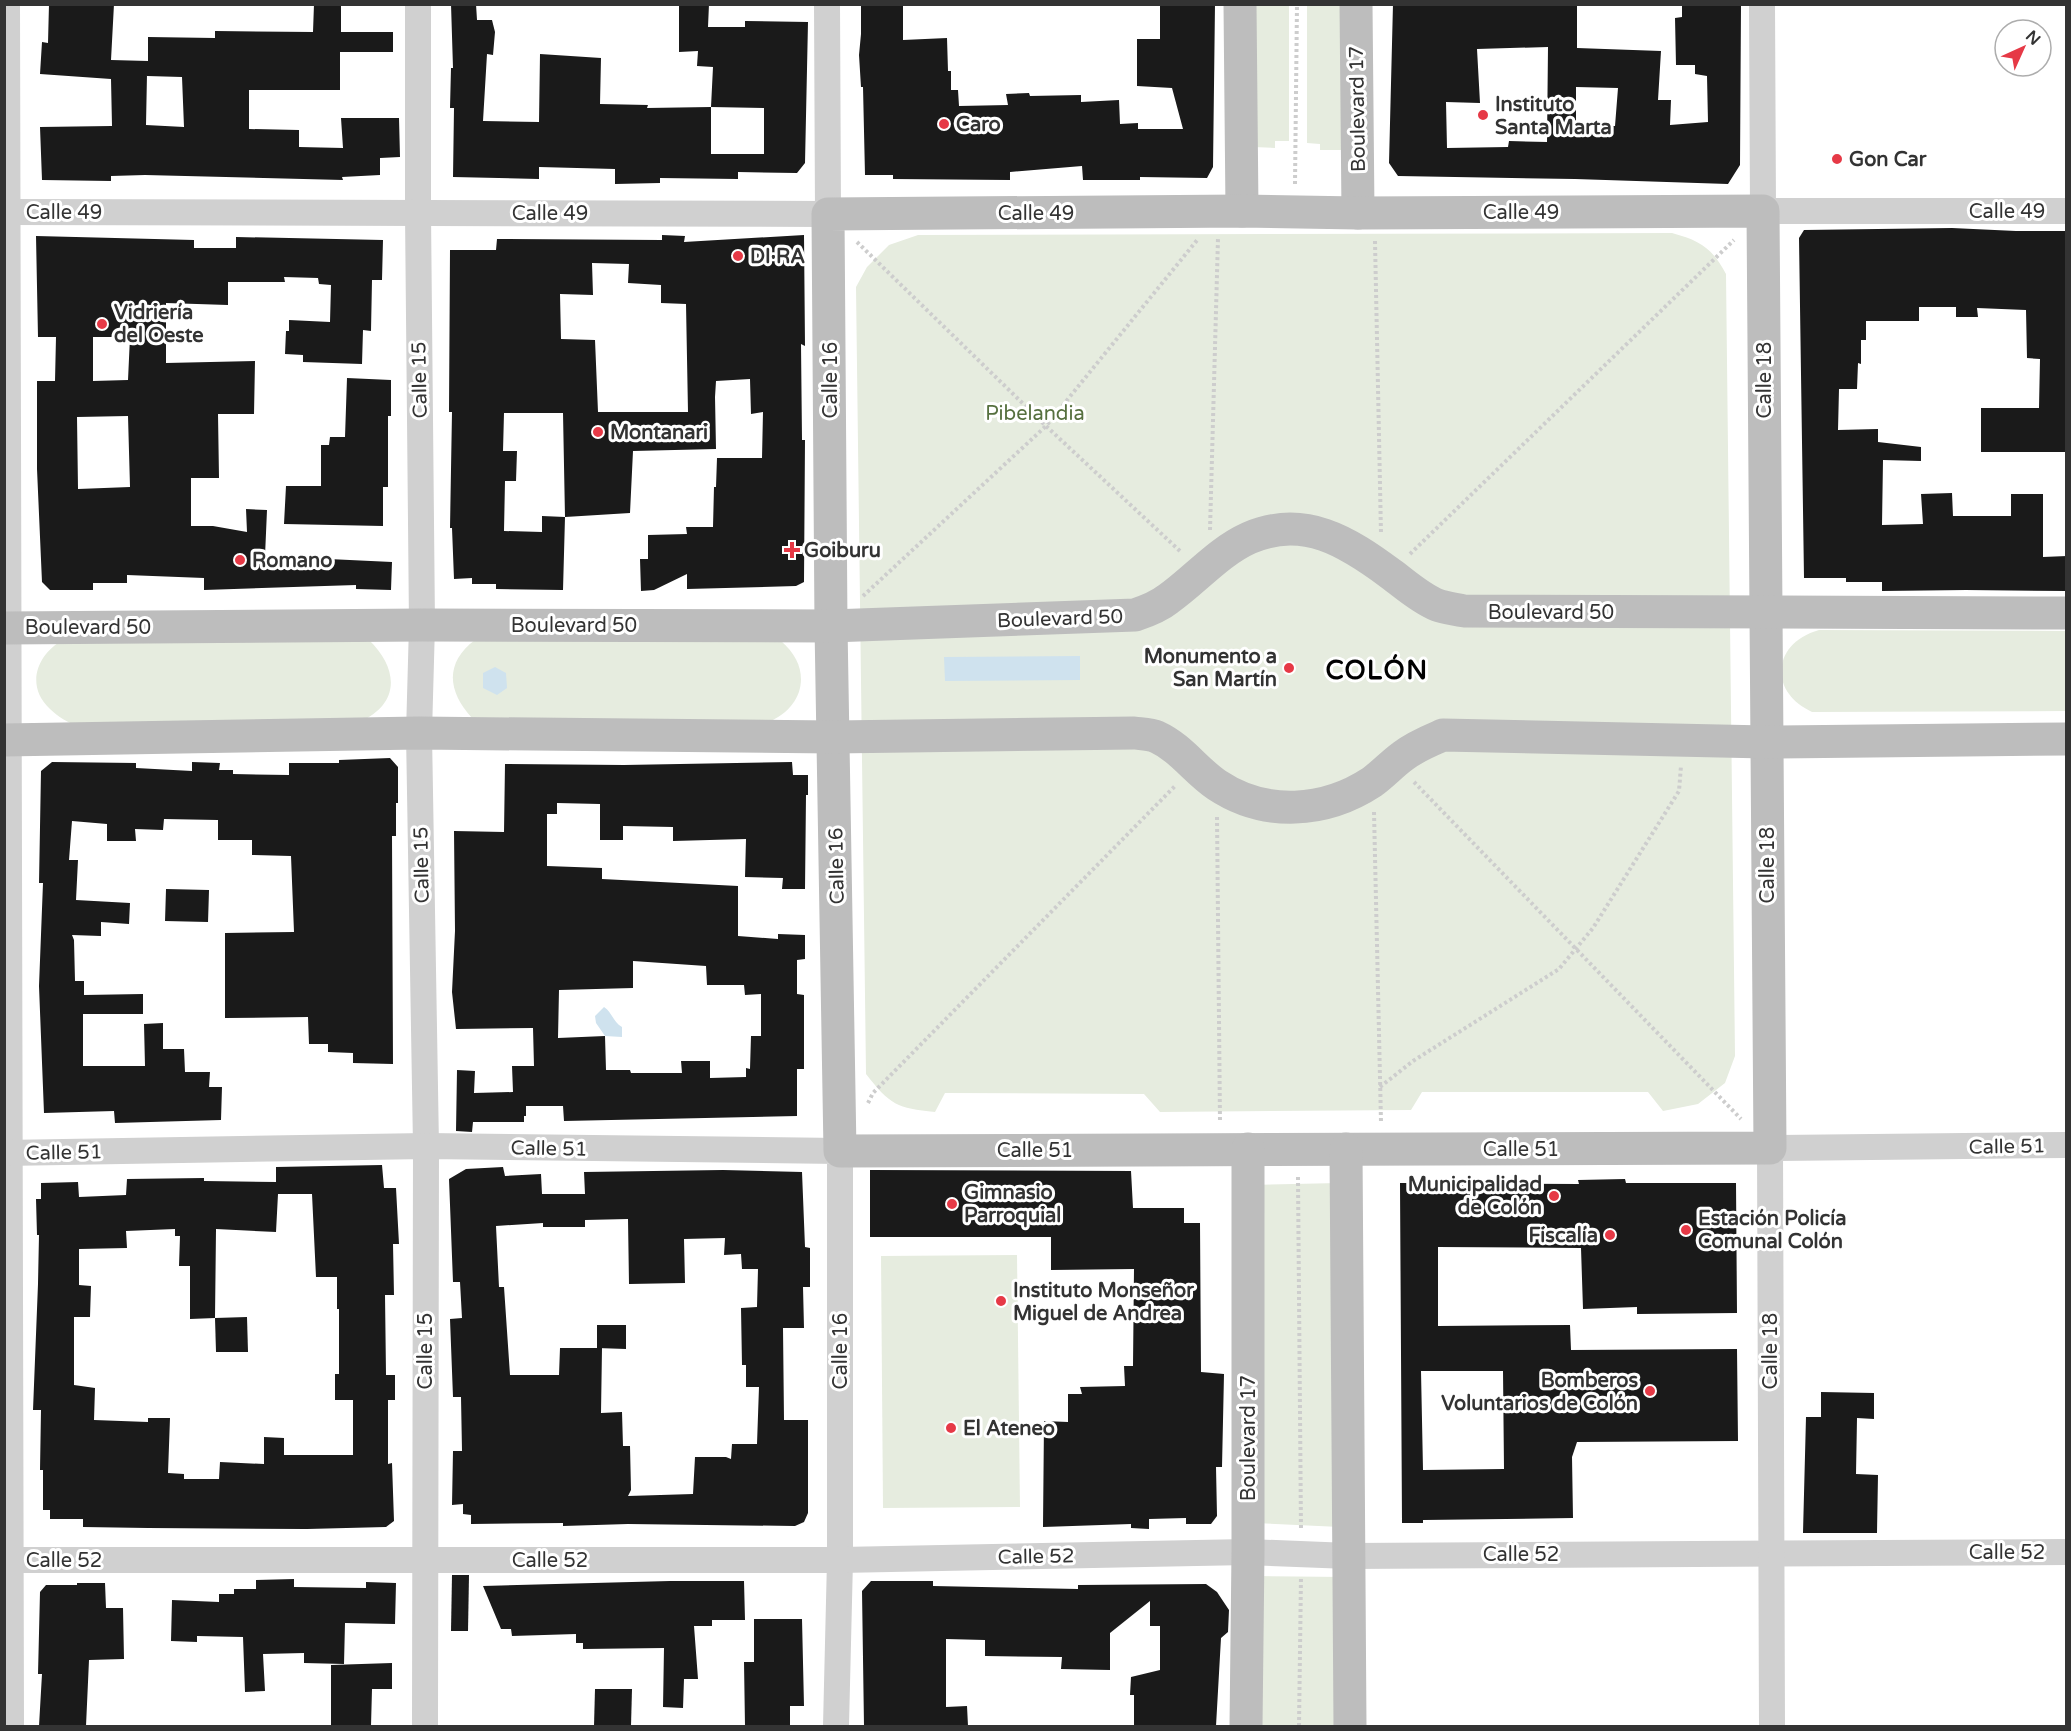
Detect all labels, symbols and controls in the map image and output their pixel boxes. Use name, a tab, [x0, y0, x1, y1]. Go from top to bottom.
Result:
north arrow	[1993, 18, 2053, 78]
text: N	[2021, 26, 2045, 50]
street label: Boulevard 17	[1345, 46, 1371, 172]
place label: Instituto Santa Marta	[1495, 93, 1612, 140]
marker: Instituto Santa Marta	[1476, 108, 1490, 122]
place label: Caro	[956, 113, 1001, 137]
marker: Caro	[937, 117, 951, 131]
place label: Gon Car	[1849, 148, 1927, 172]
marker: Gon Car	[1830, 152, 1844, 166]
street label: Calle 49	[1969, 200, 2045, 224]
street label: Calle 49	[26, 201, 102, 225]
street label: Calle 49	[1483, 201, 1559, 225]
street label: Calle 49	[512, 202, 588, 226]
street label: Calle 49	[998, 202, 1074, 226]
place label: DI·RA	[750, 245, 805, 269]
marker: DI·RA	[731, 249, 745, 263]
place label: Vidriería del Oeste	[114, 301, 204, 348]
marker: Vidriería del Oeste	[95, 317, 109, 331]
street label: Calle 15	[407, 341, 433, 419]
street label: Calle 16	[819, 342, 843, 418]
street label: Calle 18	[1753, 342, 1777, 418]
park label: Pibelandia	[985, 402, 1085, 426]
place label: Montanari	[610, 421, 708, 445]
marker: Montanari	[591, 425, 605, 439]
place label: Goiburu	[804, 539, 881, 563]
marker: Goiburu	[785, 543, 799, 557]
place label: Romano	[252, 549, 332, 573]
marker: Romano	[233, 553, 247, 567]
street label: Boulevard 50	[1488, 601, 1614, 625]
street label: Boulevard 50	[996, 605, 1124, 633]
street label: Boulevard 50	[511, 614, 637, 638]
street label: Boulevard 50	[25, 616, 151, 640]
place label: Monumento a San Martín	[1144, 645, 1277, 692]
district label: COLÓN	[1325, 654, 1429, 686]
marker: Monumento a San Martín	[1282, 661, 1296, 675]
street label: Calle 15	[409, 826, 435, 904]
street label: Calle 16	[824, 827, 850, 905]
street label: Calle 18	[1756, 827, 1780, 903]
street label: Calle 51	[1968, 1134, 2046, 1160]
street label: Calle 51	[510, 1136, 588, 1162]
street label: Calle 51	[1483, 1138, 1559, 1162]
street label: Calle 51	[997, 1139, 1073, 1163]
street label: Calle 51	[25, 1140, 103, 1166]
place label: Municipalidad de Colón	[1408, 1173, 1542, 1220]
place label: Gimnasio Parroquial	[964, 1181, 1061, 1228]
marker: Municipalidad de Colón	[1547, 1189, 1561, 1203]
marker: Gimnasio Parroquial	[945, 1197, 959, 1211]
place label: Estación Policía Comunal Colón	[1698, 1207, 1846, 1254]
marker: Estación Policía Comunal Colón	[1679, 1223, 1693, 1237]
place label: Fiscalía	[1528, 1224, 1598, 1248]
marker: Fiscalía	[1603, 1228, 1617, 1242]
place label: Instituto Monseñor Miguel de Andrea	[1013, 1279, 1194, 1326]
marker: Instituto Monseñor Miguel de Andrea	[994, 1294, 1008, 1308]
street label: Calle 15	[414, 1313, 438, 1389]
street label: Calle 16	[829, 1313, 853, 1389]
street label: Calle 18	[1759, 1313, 1783, 1389]
place label: Bomberos Voluntarios de Colón	[1441, 1369, 1638, 1416]
street label: Boulevard 17	[1237, 1375, 1261, 1501]
marker: Bomberos Voluntarios de Colón	[1643, 1384, 1657, 1398]
place label: El Ateneo	[963, 1417, 1055, 1441]
marker: El Ateneo	[944, 1421, 958, 1435]
street label: Calle 52	[1969, 1541, 2045, 1565]
street label: Calle 52	[1483, 1543, 1559, 1567]
street label: Calle 52	[997, 1544, 1075, 1570]
street label: Calle 52	[26, 1549, 102, 1573]
street label: Calle 52	[512, 1549, 588, 1573]

